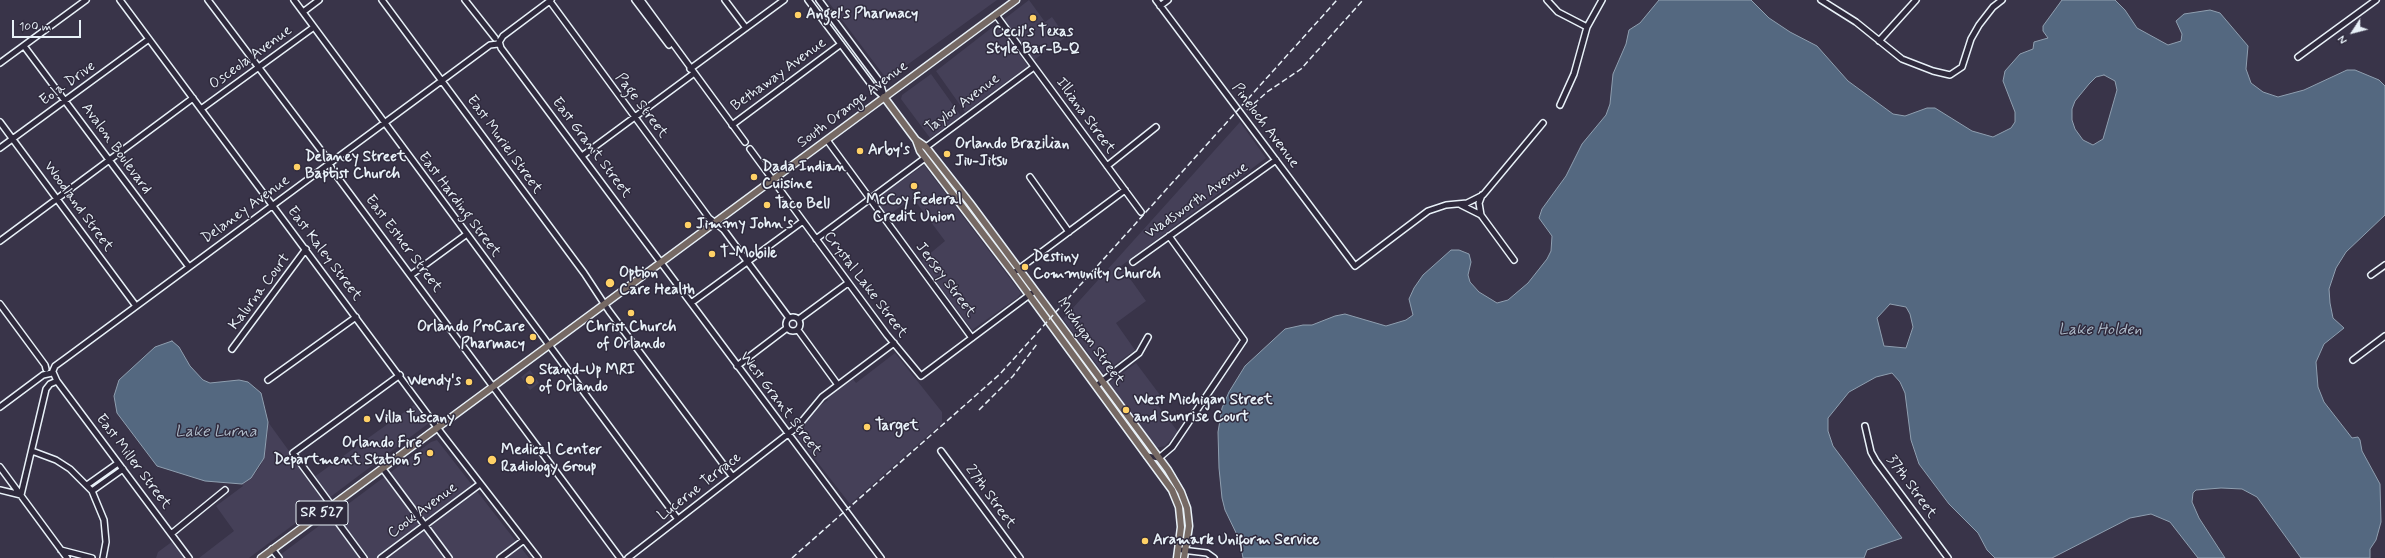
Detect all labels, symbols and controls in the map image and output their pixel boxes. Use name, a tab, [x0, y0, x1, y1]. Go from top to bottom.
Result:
place label: Angel's Pharmacy	[806, 6, 918, 24]
marker: Angel's Pharmacy	[793, 10, 803, 20]
scale bar	[14, 12, 83, 38]
north arrow	[2333, 12, 2373, 52]
marker: Cecil's Texas Style Bar-B-Q	[1028, 13, 1038, 23]
text: 100 m	[19, 19, 51, 35]
street label: Osceola Avenue	[206, 22, 296, 94]
place label: Cecil's Texas Style Bar-B-Q	[986, 24, 1080, 59]
text: N	[2335, 32, 2351, 46]
street label: Bethaway Avenue	[728, 34, 830, 116]
street label: Eola Drive	[37, 58, 99, 110]
street label: South Orange Avenue	[794, 58, 912, 152]
street label: Page Street	[611, 70, 671, 142]
street label: Taylor Avenue	[922, 70, 1004, 138]
street label: Illiana Street	[1051, 74, 1119, 158]
street label: Pineloch Avenue	[1227, 80, 1303, 172]
street label: East Muriel Street	[462, 92, 546, 198]
street label: East Grant Street	[547, 94, 635, 202]
street label: Avalon Boulevard	[77, 100, 155, 198]
place label: Orlando Brazilian Jiu-Jitsu	[955, 136, 1069, 171]
place label: Arby's	[868, 142, 910, 160]
marker: Arby's	[855, 146, 865, 156]
place label: Delaney Street Baptist Church	[305, 149, 406, 184]
street label: East Harding Street	[414, 149, 504, 261]
marker: Orlando Brazilian Jiu-Jitsu	[942, 149, 952, 159]
street label: Woodland Street	[39, 158, 117, 256]
place label: Dada Indian Cuisine	[762, 159, 846, 194]
street label: Wadsworth Avenue	[1142, 159, 1252, 243]
marker: Delaney Street Baptist Church	[292, 162, 302, 172]
street label: Delaney Avenue	[198, 172, 294, 248]
marker: Dada Indian Cuisine	[749, 172, 759, 182]
marker: McCoy Federal Credit Union	[909, 181, 919, 191]
street label: East Esther Street	[360, 192, 446, 296]
place label: McCoy Federal Credit Union	[866, 192, 962, 227]
place label: Taco Bell	[775, 196, 830, 214]
marker: Taco Bell	[762, 200, 772, 210]
street label: East Kaley Street	[283, 203, 365, 305]
place label: Jimmy John's	[696, 216, 793, 234]
marker: Jimmy John's	[683, 220, 693, 230]
street label: Crystal Lake Street	[819, 228, 911, 342]
street label: Jersey Street	[911, 239, 979, 321]
place label: T-Mobile	[720, 245, 777, 263]
marker: T-Mobile	[707, 249, 717, 259]
place label: Destiny Community Church	[1033, 249, 1161, 284]
street label: Kalurna Court	[225, 250, 295, 334]
marker: Destiny Community Church	[1020, 262, 1030, 272]
place label: Option Care Health	[619, 265, 695, 300]
marker: Option Care Health	[604, 277, 616, 289]
street label: Michigan Street	[1052, 295, 1128, 389]
marker: Christ Church of Orlando	[626, 308, 636, 318]
place label: Orlando ProCare Pharmacy	[417, 319, 525, 354]
place label: Christ Church of Orlando	[586, 319, 676, 354]
water label: Lake Holden	[2058, 321, 2142, 341]
marker: Orlando ProCare Pharmacy	[528, 332, 538, 342]
street label: West Grant Street	[735, 348, 825, 460]
place label: Stand-Up MRI of Orlando	[539, 362, 635, 397]
place label: Wendy's	[407, 373, 461, 391]
marker: Stand-Up MRI of Orlando	[524, 374, 536, 386]
marker: Wendy's	[464, 377, 474, 387]
place label: West Michigan Street and Sunrise Court	[1134, 392, 1273, 427]
marker: West Michigan Street and Sunrise Court	[1121, 405, 1131, 415]
place label: Villa Tuscany	[375, 410, 455, 428]
street label: East Miller Street	[91, 411, 175, 513]
marker: Villa Tuscany	[362, 414, 372, 424]
place label: Target	[875, 418, 918, 436]
marker: Target	[862, 422, 872, 432]
water label: Lake Lurna	[175, 423, 257, 443]
place label: Orlando Fire Department Station 5	[273, 435, 422, 470]
place label: Medical Center Radiology Group	[501, 442, 602, 477]
marker: Orlando Fire Department Station 5	[425, 448, 435, 458]
street label: Lucerne Terrace	[655, 449, 745, 525]
street label: 37th Street	[1882, 452, 1940, 522]
marker: Medical Center Radiology Group	[486, 454, 498, 466]
street label: 27th Street	[961, 462, 1019, 532]
street label: Cook Avenue	[385, 479, 461, 543]
road number: SR 527	[296, 501, 348, 525]
place label: Aramark Uniform Service	[1153, 532, 1319, 550]
marker: Aramark Uniform Service	[1140, 536, 1150, 546]

